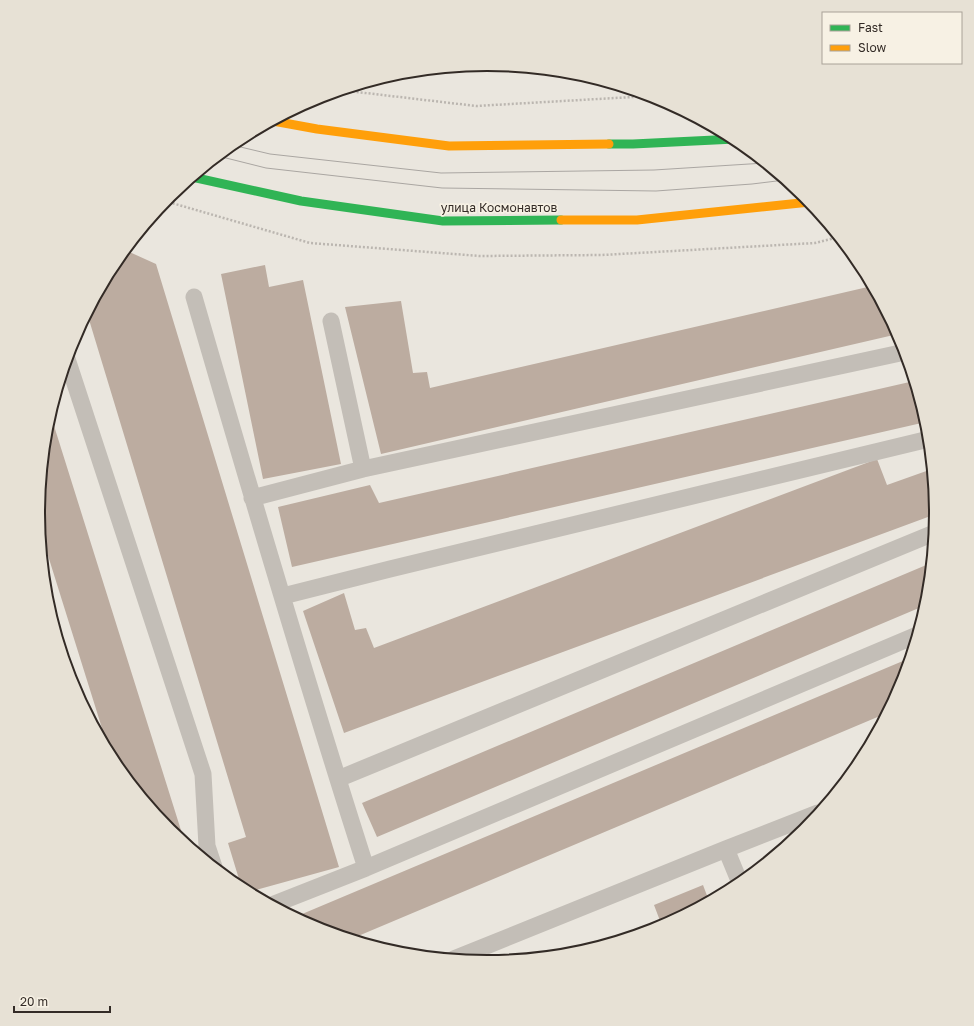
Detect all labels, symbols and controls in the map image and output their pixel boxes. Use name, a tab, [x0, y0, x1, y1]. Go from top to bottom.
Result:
legend	[822, 12, 962, 64]
text: Fast	[858, 20, 883, 35]
text: Slow	[858, 40, 886, 55]
street label: улица Космонавтов	[441, 200, 557, 215]
scale bar	[14, 988, 110, 1014]
text: 20 m	[20, 994, 48, 1009]

